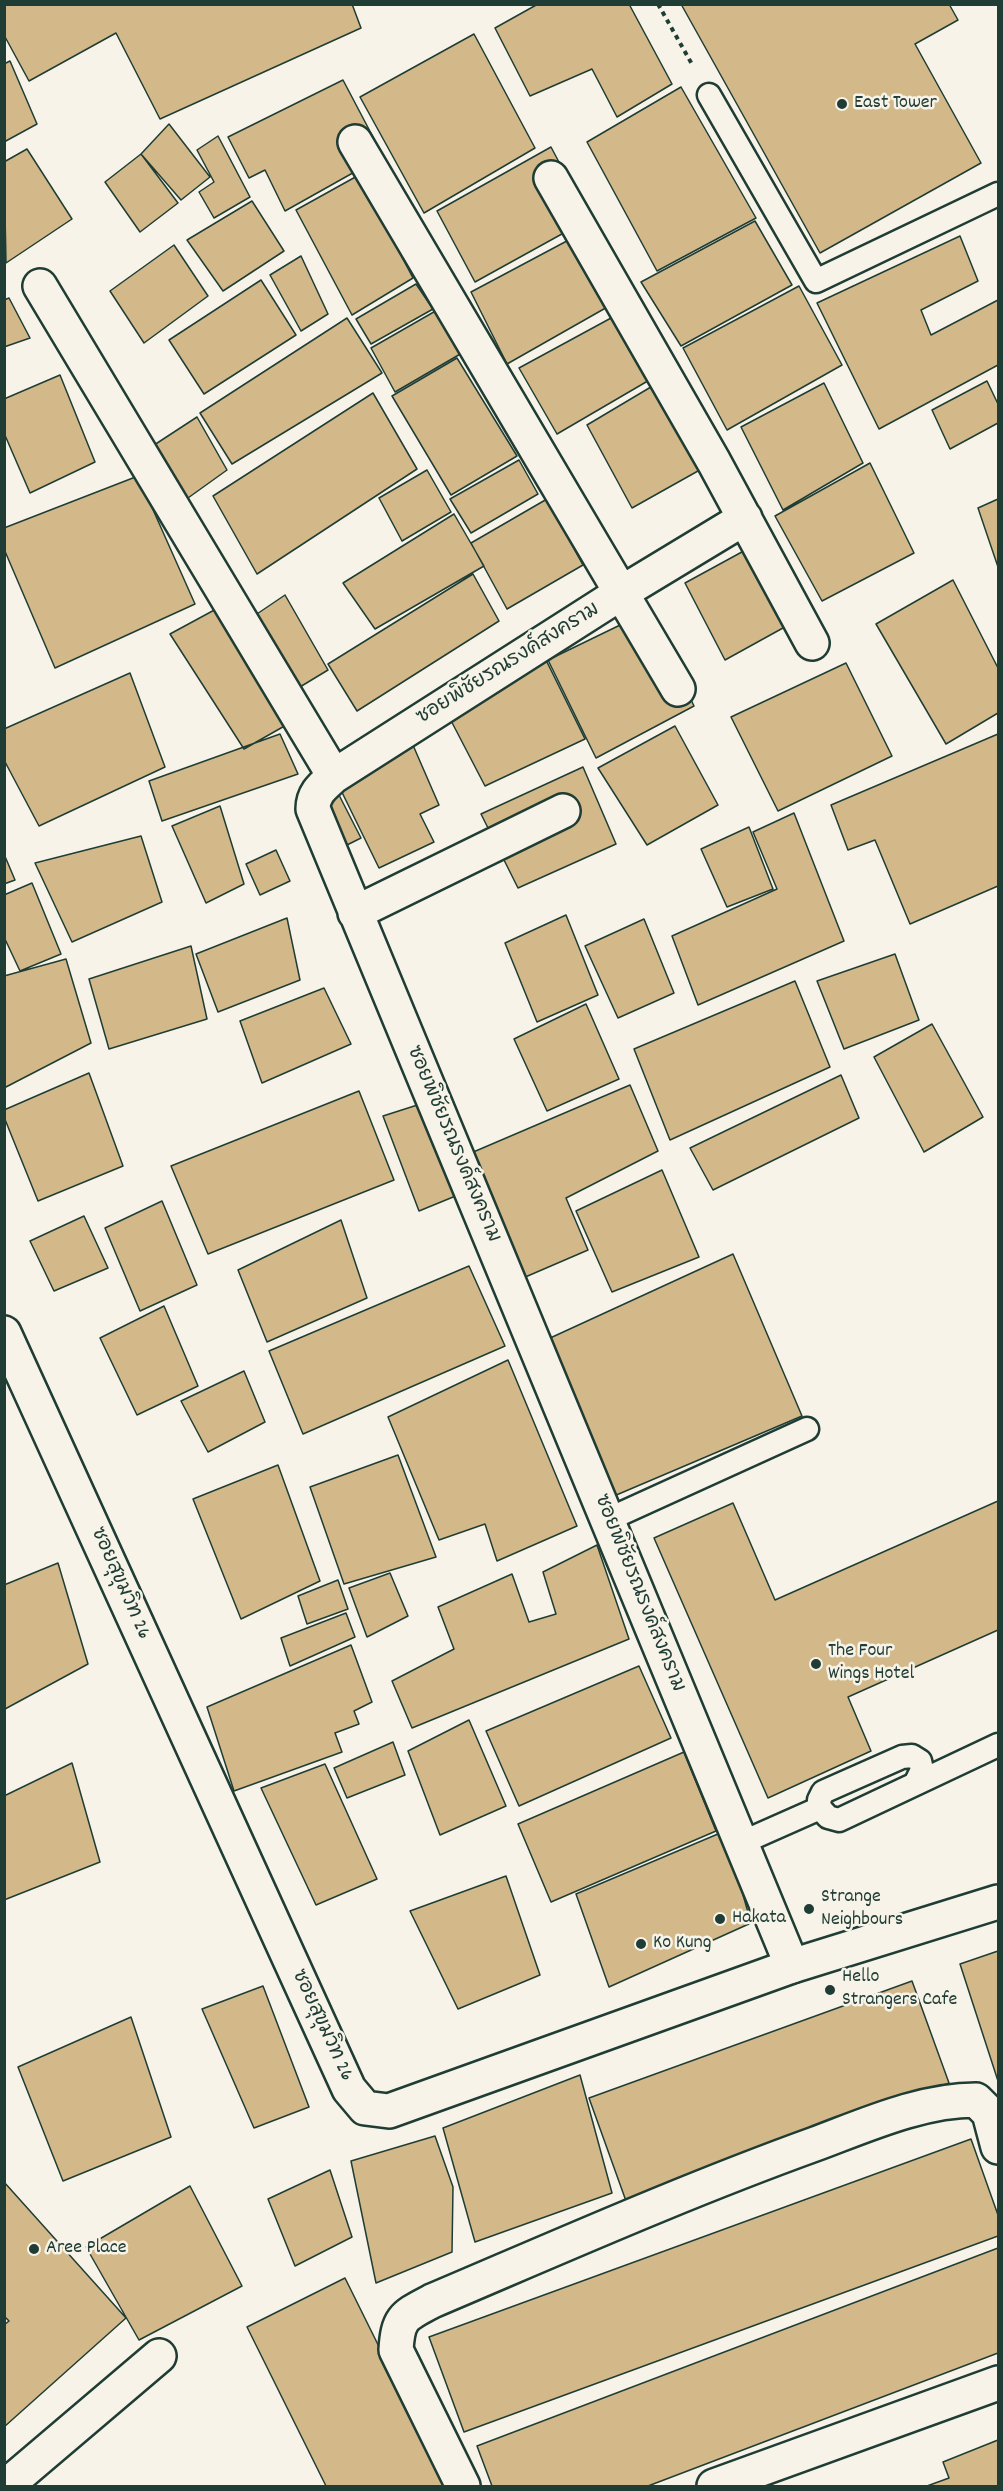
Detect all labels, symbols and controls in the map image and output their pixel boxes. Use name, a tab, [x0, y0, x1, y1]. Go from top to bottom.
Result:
place label: East Tower	[854, 92, 937, 116]
marker: East Tower	[835, 97, 849, 111]
street label: ซอยพิชัยรณรงค์สงคราม	[413, 599, 605, 731]
street label: ซอยพิชัยรณรงค์สงคราม	[400, 1043, 504, 1247]
street label: ซอยพิชัยรณรงค์สงคราม	[587, 1492, 689, 1696]
street label: ซอยสุขุมวิท 26	[84, 1524, 154, 1644]
place label: The Four Wings Hotel	[828, 1640, 914, 1687]
marker: The Four Wings Hotel	[809, 1657, 823, 1671]
place label: Strange Neighbours	[821, 1886, 903, 1933]
marker: Strange Neighbours	[802, 1902, 816, 1916]
place label: Hakata	[732, 1907, 786, 1931]
marker: Hakata	[713, 1912, 727, 1926]
place label: Ko Kung	[653, 1932, 712, 1956]
marker: Ko Kung	[634, 1937, 648, 1951]
street label: ซอยสุขุมวิท 26	[285, 1966, 357, 2086]
place label: Hello Strangers Cafe	[842, 1966, 957, 2013]
marker: Hello Strangers Cafe	[823, 1983, 837, 1997]
place label: Aree Place	[46, 2237, 127, 2261]
marker: Aree Place	[27, 2242, 41, 2256]

